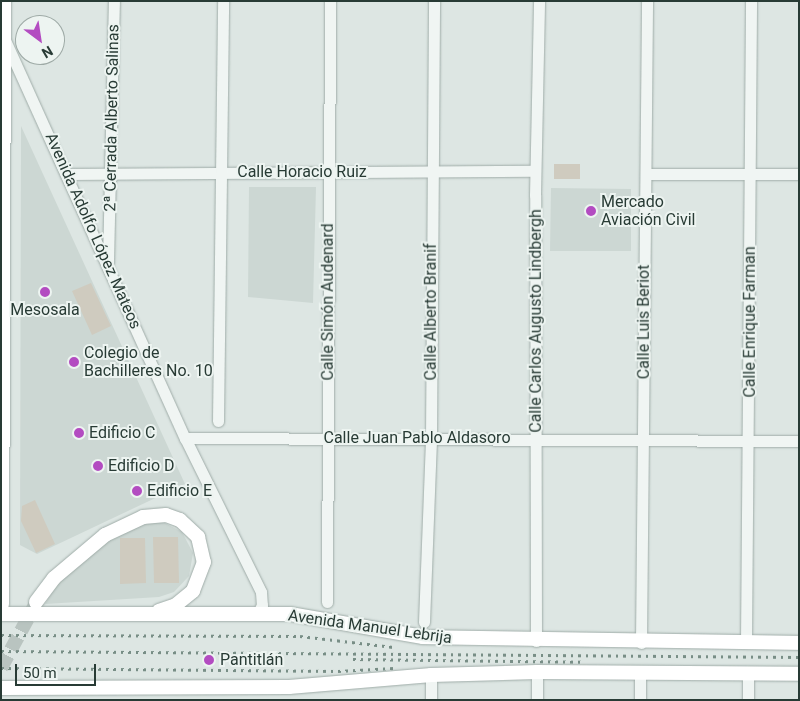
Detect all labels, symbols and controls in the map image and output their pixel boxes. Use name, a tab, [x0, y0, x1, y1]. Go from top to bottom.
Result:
north arrow	[15, 15, 65, 65]
street label: 2ª Cerrada Alberto Salinas	[101, 24, 123, 212]
text: N	[39, 43, 56, 61]
street label: Avenida Adolfo López Mateos	[41, 130, 145, 332]
street label: Calle Horacio Ruiz	[237, 162, 367, 182]
place label: Mercado Aviación Civil	[601, 192, 695, 230]
marker: Mercado Aviación Civil	[585, 205, 597, 217]
street label: Calle Carlos Augusto Lindbergh	[526, 209, 546, 433]
street label: Calle Simón Audenard	[318, 223, 338, 381]
street label: Calle Alberto Branif	[421, 243, 441, 381]
street label: Calle Enrique Farman	[740, 246, 760, 398]
street label: Calle Luis Beriot	[634, 265, 654, 379]
marker: Mesosala	[39, 286, 51, 298]
place label: Mesosala	[10, 300, 80, 320]
place label: Colegio de Bachilleres No. 10	[84, 343, 213, 381]
marker: Colegio de Bachilleres No. 10	[68, 356, 80, 368]
place label: Edificio C	[89, 423, 156, 443]
marker: Edificio C	[73, 427, 85, 439]
street label: Calle Juan Pablo Aldasoro	[323, 428, 511, 448]
place label: Edificio D	[108, 456, 175, 476]
marker: Edificio D	[92, 460, 104, 472]
place label: Edificio E	[147, 481, 212, 501]
marker: Edificio E	[131, 485, 143, 497]
street label: Avenida Manuel Lebrija	[287, 606, 453, 648]
place label: Pantitlán	[220, 650, 283, 670]
marker: Pantitlán	[202, 653, 216, 667]
scale bar	[18, 654, 99, 686]
text: 50 m	[23, 664, 57, 682]

